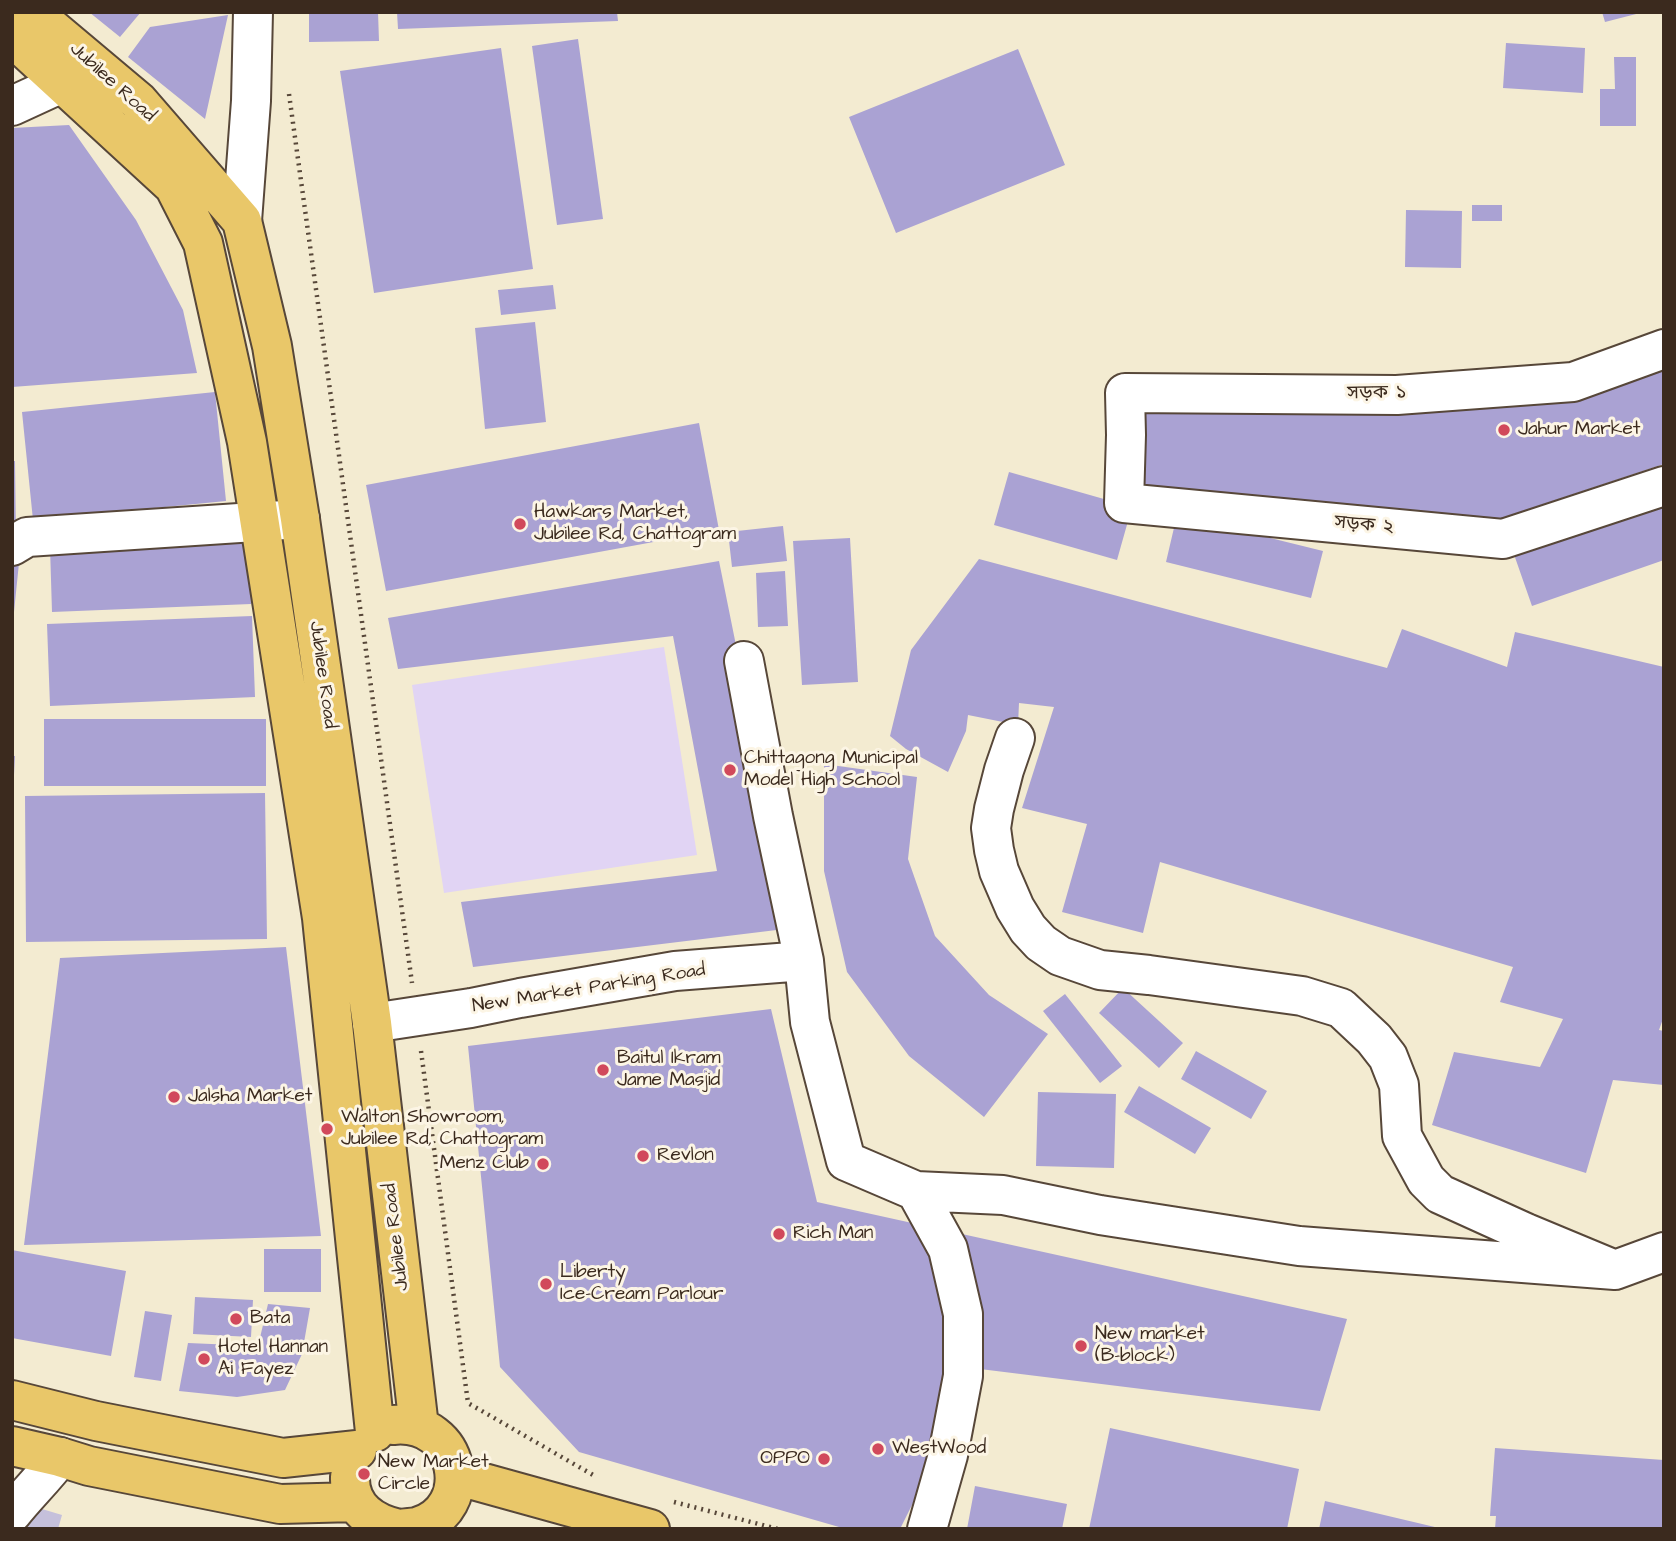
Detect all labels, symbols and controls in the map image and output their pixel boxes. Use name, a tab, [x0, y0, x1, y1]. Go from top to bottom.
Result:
street label: Jubilee Road	[64, 38, 160, 128]
street label: সড়ক ১	[1347, 382, 1407, 406]
place label: Jahur Market	[1518, 419, 1640, 441]
marker: Jahur Market	[1496, 422, 1512, 438]
place label: Hawkars Market, Jubilee Rd, Chattogram	[534, 502, 736, 546]
street label: সড়ক ২	[1333, 512, 1395, 540]
marker: Hawkars Market, Jubilee Rd, Chattogram	[512, 516, 528, 532]
street label: Jubilee Road	[303, 620, 341, 730]
place label: Chittagong Municipal Model High School	[744, 748, 918, 792]
marker: Chittagong Municipal Model High School	[722, 762, 738, 778]
street label: New Market Parking Road	[471, 959, 707, 1019]
place label: Baitul Ikram Jame Masjid	[617, 1048, 720, 1092]
marker: Baitul Ikram Jame Masjid	[595, 1062, 611, 1078]
place label: Jalsha Market	[188, 1086, 312, 1108]
marker: Jalsha Market	[166, 1089, 182, 1105]
place label: Walton Showroom, Jubilee Rd, Chattogram	[341, 1107, 543, 1151]
marker: Walton Showroom, Jubilee Rd, Chattogram	[319, 1121, 335, 1137]
place label: Revlon	[657, 1145, 714, 1167]
marker: Revlon	[635, 1148, 651, 1164]
place label: Menz Club	[440, 1153, 529, 1175]
marker: Menz Club	[535, 1156, 551, 1172]
street label: Jubilee Road	[379, 1182, 415, 1292]
place label: Rich Man	[793, 1223, 873, 1245]
marker: Rich Man	[771, 1226, 787, 1242]
place label: Liberty Ice-Cream Parlour	[560, 1262, 723, 1306]
marker: Liberty Ice-Cream Parlour	[538, 1276, 554, 1292]
place label: Bata	[250, 1308, 291, 1330]
marker: Bata	[228, 1311, 244, 1327]
place label: New market (B-block)	[1095, 1324, 1205, 1368]
place label: Hotel Hannan Ai Fayez	[218, 1337, 328, 1381]
marker: New market (B-block)	[1073, 1338, 1089, 1354]
marker: Hotel Hannan Ai Fayez	[196, 1351, 212, 1367]
place label: WestWood	[892, 1438, 986, 1460]
marker: WestWood	[870, 1441, 886, 1457]
place label: OPPO	[760, 1448, 810, 1470]
marker: OPPO	[816, 1451, 832, 1467]
place label: New Market Circle	[378, 1452, 489, 1496]
marker: New Market Circle	[356, 1466, 372, 1482]

